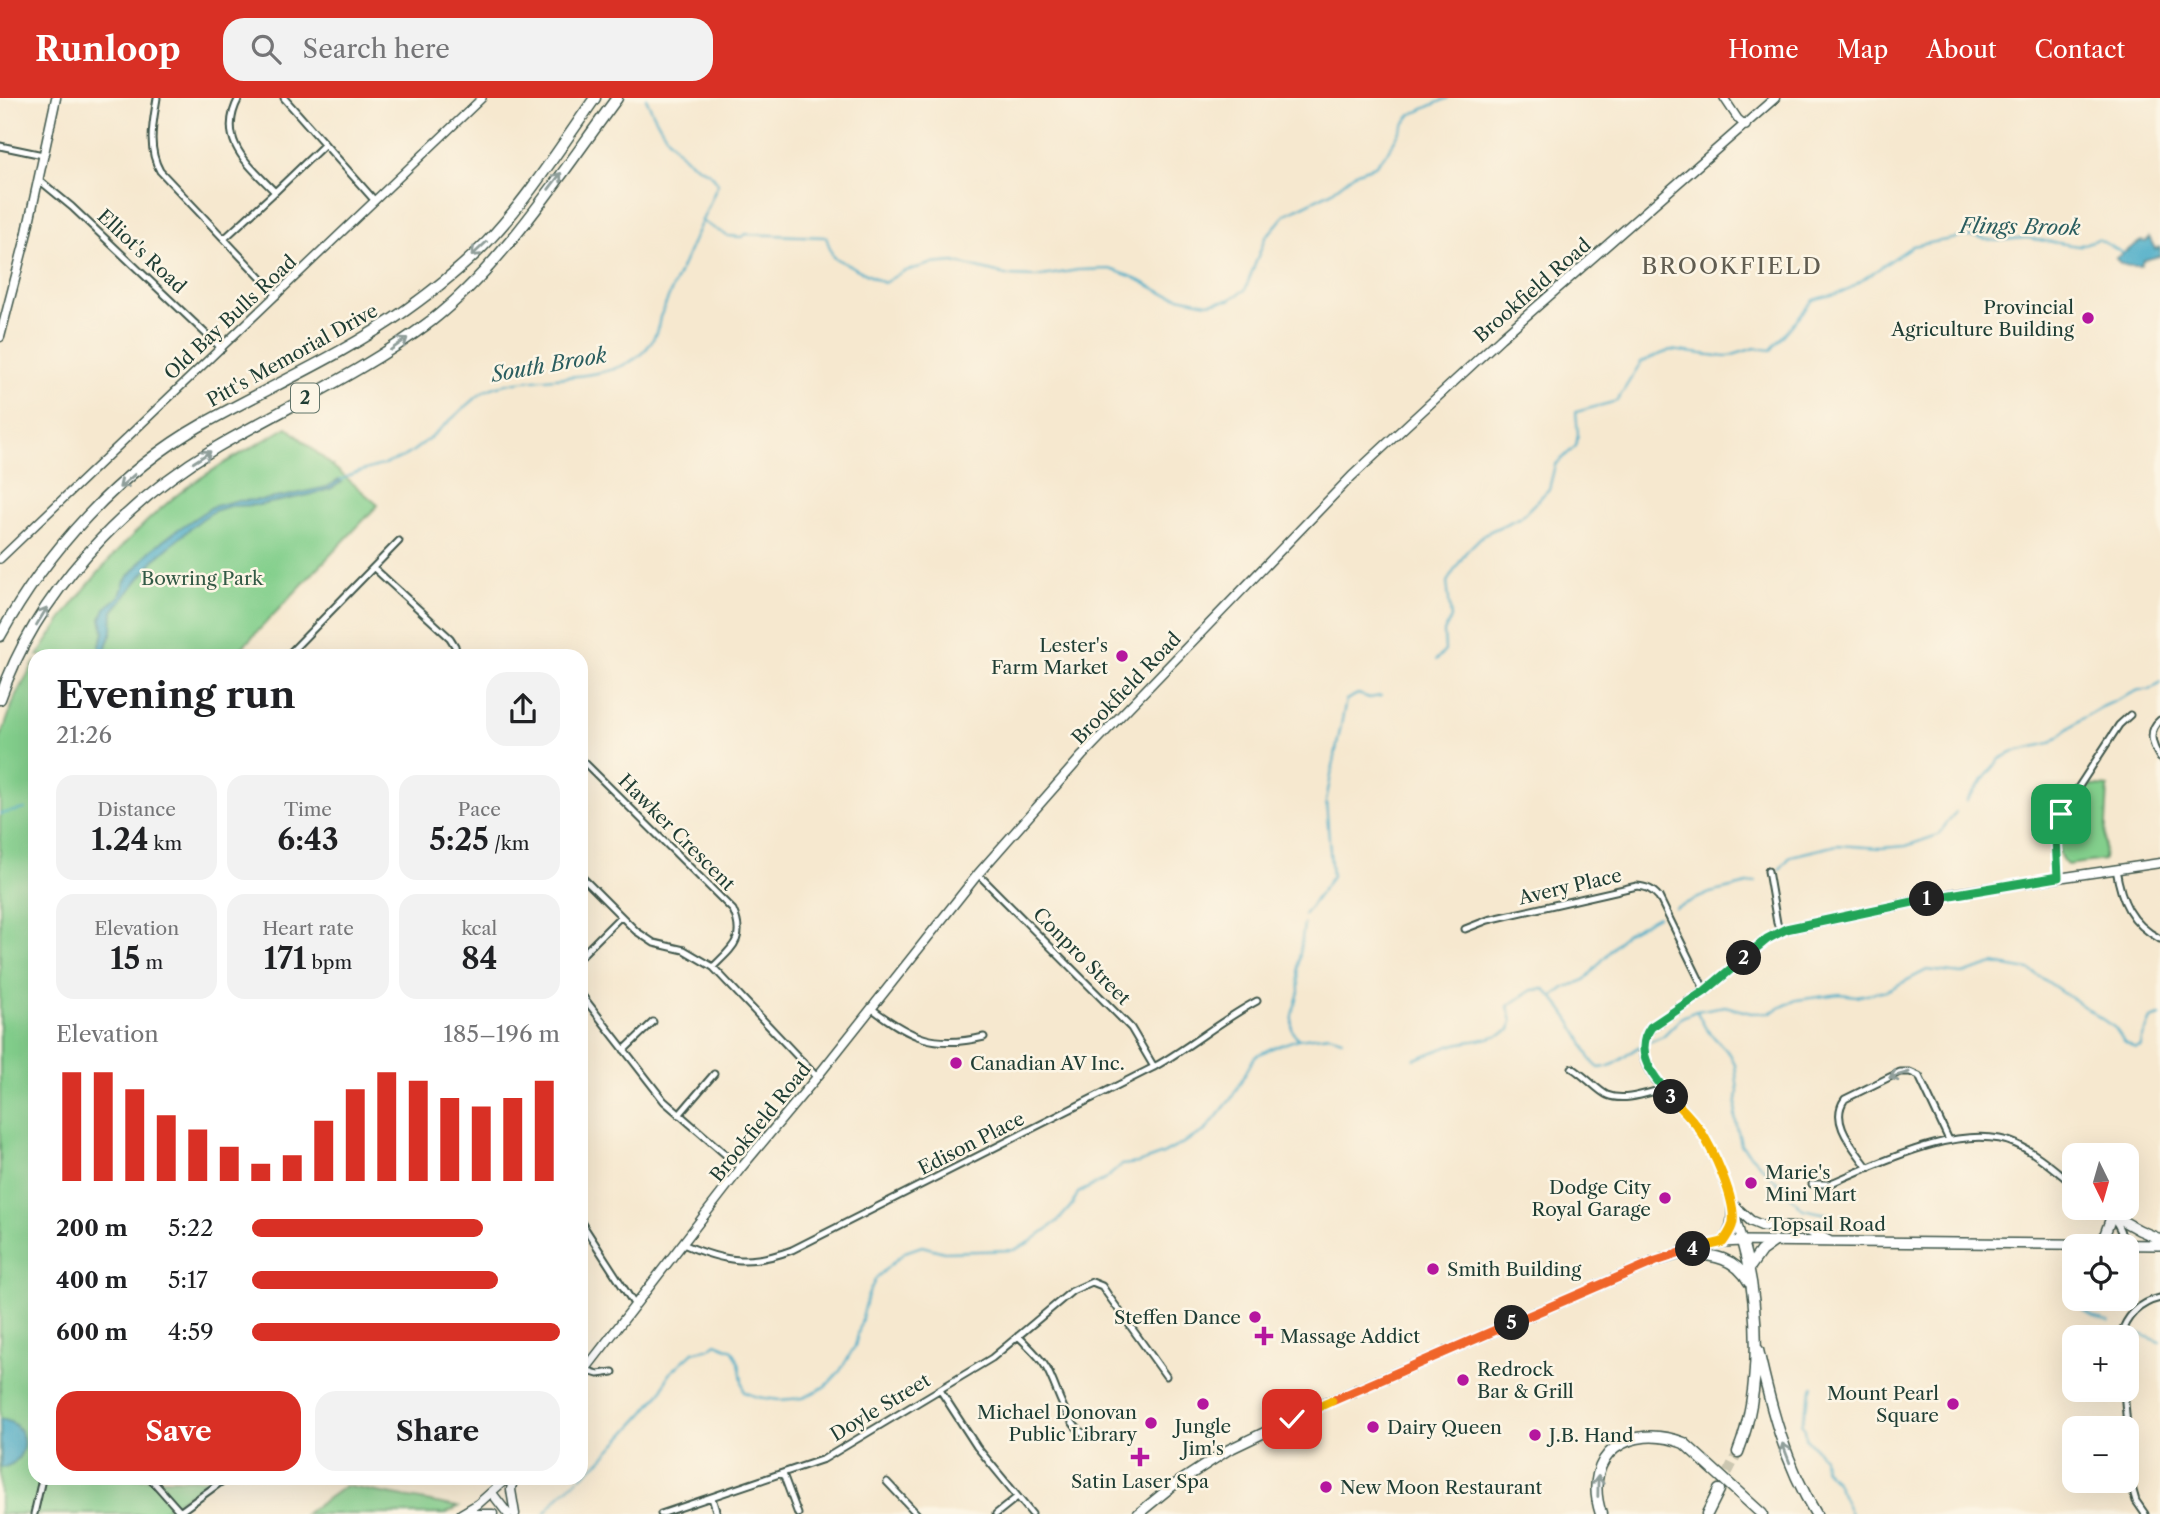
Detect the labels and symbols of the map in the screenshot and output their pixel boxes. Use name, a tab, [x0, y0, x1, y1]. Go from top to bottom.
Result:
one-way arrow	[547, 171, 562, 190]
street label: Elliot's Road	[93, 204, 191, 299]
water label: Flings Brook	[1957, 213, 2081, 240]
street label: Brookfield Road	[1469, 233, 1596, 347]
one-way arrow	[470, 241, 488, 257]
street label: Old Bay Bulls Road	[159, 250, 302, 385]
district label: BROOKFIELD	[1641, 252, 1823, 280]
place label: Provincial Agriculture Building	[1890, 296, 2075, 341]
street label: Pitt's Memorial Drive	[203, 299, 382, 412]
marker: Provincial Agriculture Building	[2080, 310, 2096, 326]
one-way arrow	[388, 337, 408, 351]
water label: South Brook	[487, 342, 609, 387]
road number: 2	[291, 384, 319, 412]
one-way arrow	[191, 450, 211, 464]
one-way arrow	[118, 472, 136, 488]
park label: Bowring Park	[141, 567, 264, 590]
one-way arrow	[35, 607, 49, 627]
street label: Brookfield Road	[1067, 627, 1186, 749]
place label: Lester's Farm Market	[991, 634, 1108, 679]
marker: Lester's Farm Market	[1114, 648, 1130, 664]
street label: Hawker Crescent	[614, 769, 740, 896]
pin	[2031, 784, 2091, 844]
street label: Avery Place	[1515, 863, 1624, 910]
pin: 1	[1910, 882, 1944, 916]
street label: Conpro Street	[1028, 903, 1135, 1010]
pin: 2	[1726, 940, 1762, 976]
place label: Canadian AV Inc.	[970, 1052, 1125, 1075]
marker: Canadian AV Inc.	[948, 1055, 964, 1071]
street label: Brookfield Road	[705, 1058, 816, 1187]
one-way arrow	[1888, 1070, 1910, 1083]
pin: 3	[1654, 1080, 1688, 1114]
street label: Edison Place	[914, 1107, 1028, 1180]
north arrow	[2062, 1143, 2138, 1220]
place label: Marie's Mini Mart	[1765, 1161, 1857, 1206]
marker: Marie's Mini Mart	[1743, 1175, 1759, 1191]
place label: Dodge City Royal Garage	[1532, 1176, 1651, 1221]
marker: Dodge City Royal Garage	[1657, 1190, 1673, 1206]
street label: Topsail Road	[1768, 1213, 1886, 1236]
pin: 4	[1676, 1232, 1710, 1266]
place label: Smith Building	[1447, 1258, 1582, 1281]
marker: Smith Building	[1425, 1261, 1441, 1277]
place label: Steffen Dance	[1114, 1306, 1241, 1329]
pin: 5	[1494, 1306, 1530, 1340]
marker: Steffen Dance	[1247, 1309, 1263, 1325]
place label: Massage Addict	[1280, 1325, 1420, 1348]
marker: Massage Addict	[1254, 1326, 1274, 1346]
place label: Redrock Bar & Grill	[1477, 1358, 1574, 1403]
street label: Doyle Street	[826, 1369, 934, 1446]
marker: Redrock Bar & Grill	[1455, 1372, 1471, 1388]
place label: Mount Pearl Square	[1827, 1382, 1939, 1427]
pin	[1262, 1389, 1322, 1449]
marker: Jungle Jim's	[1195, 1396, 1211, 1412]
marker: Mount Pearl Square	[1945, 1396, 1961, 1412]
place label: Michael Donovan Public Library	[977, 1401, 1137, 1446]
marker: Michael Donovan Public Library	[1143, 1415, 1159, 1431]
place label: Jungle Jim's	[1172, 1415, 1231, 1460]
place label: Dairy Queen	[1387, 1416, 1502, 1439]
marker: Dairy Queen	[1365, 1419, 1381, 1435]
place label: J.B. Hand	[1546, 1424, 1634, 1447]
marker: J.B. Hand	[1527, 1427, 1543, 1443]
one-way arrow	[1779, 1442, 1791, 1464]
marker: Satin Laser Spa	[1130, 1447, 1150, 1467]
place label: Satin Laser Spa	[1071, 1470, 1209, 1493]
one-way arrow	[1591, 1474, 1605, 1497]
place label: New Moon Restaurant	[1340, 1476, 1543, 1499]
marker: New Moon Restaurant	[1318, 1479, 1334, 1495]

